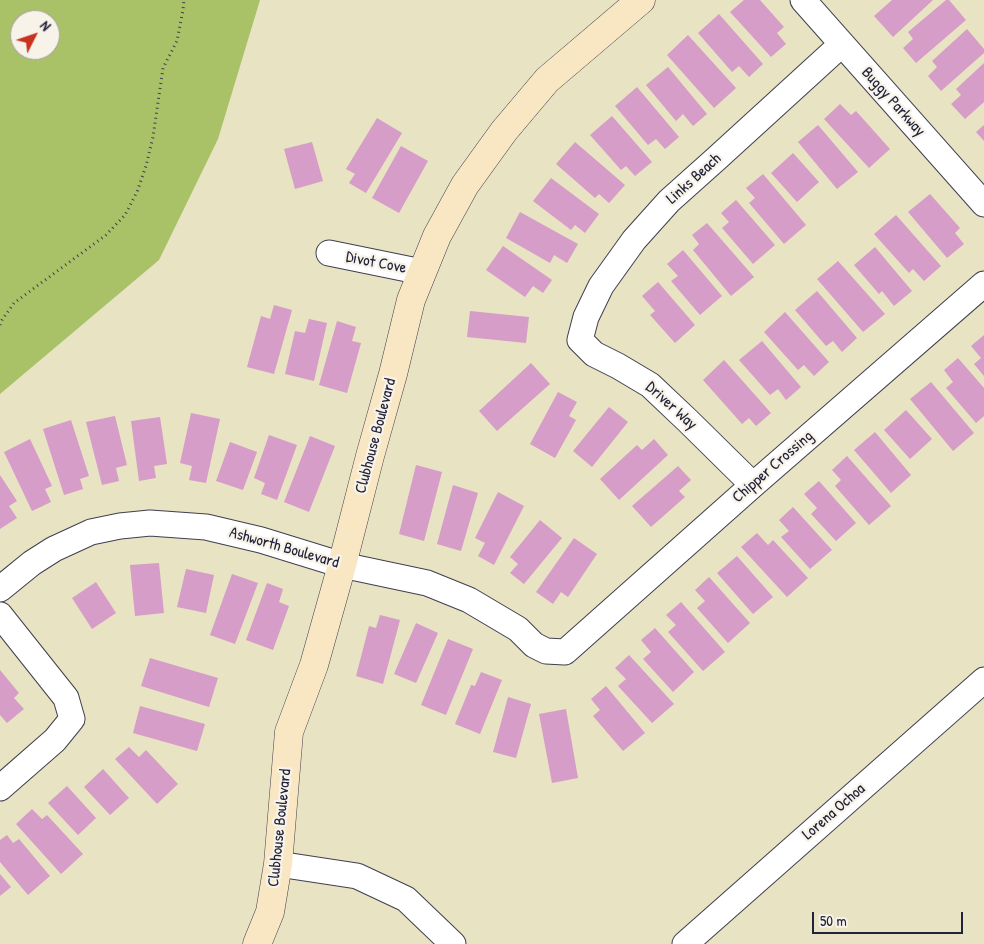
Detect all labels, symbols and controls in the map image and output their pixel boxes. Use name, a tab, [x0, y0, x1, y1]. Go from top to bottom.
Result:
north arrow	[10, 10, 60, 60]
text: N	[36, 16, 56, 35]
street label: Buggy Parkway	[857, 63, 929, 141]
street label: Links Beach	[663, 149, 725, 209]
street label: Divot Cove	[344, 248, 408, 278]
street label: Clubhouse Boulevard	[351, 376, 401, 496]
street label: Driver Way	[641, 378, 701, 434]
street label: Chipper Crossing	[729, 427, 817, 507]
street label: Ashworth Boulevard	[227, 523, 341, 573]
street label: Clubhouse Boulevard	[264, 768, 296, 888]
street label: Lorena Ochoa	[799, 780, 869, 844]
scale bar	[814, 902, 965, 934]
text: 50 m	[820, 910, 847, 931]

